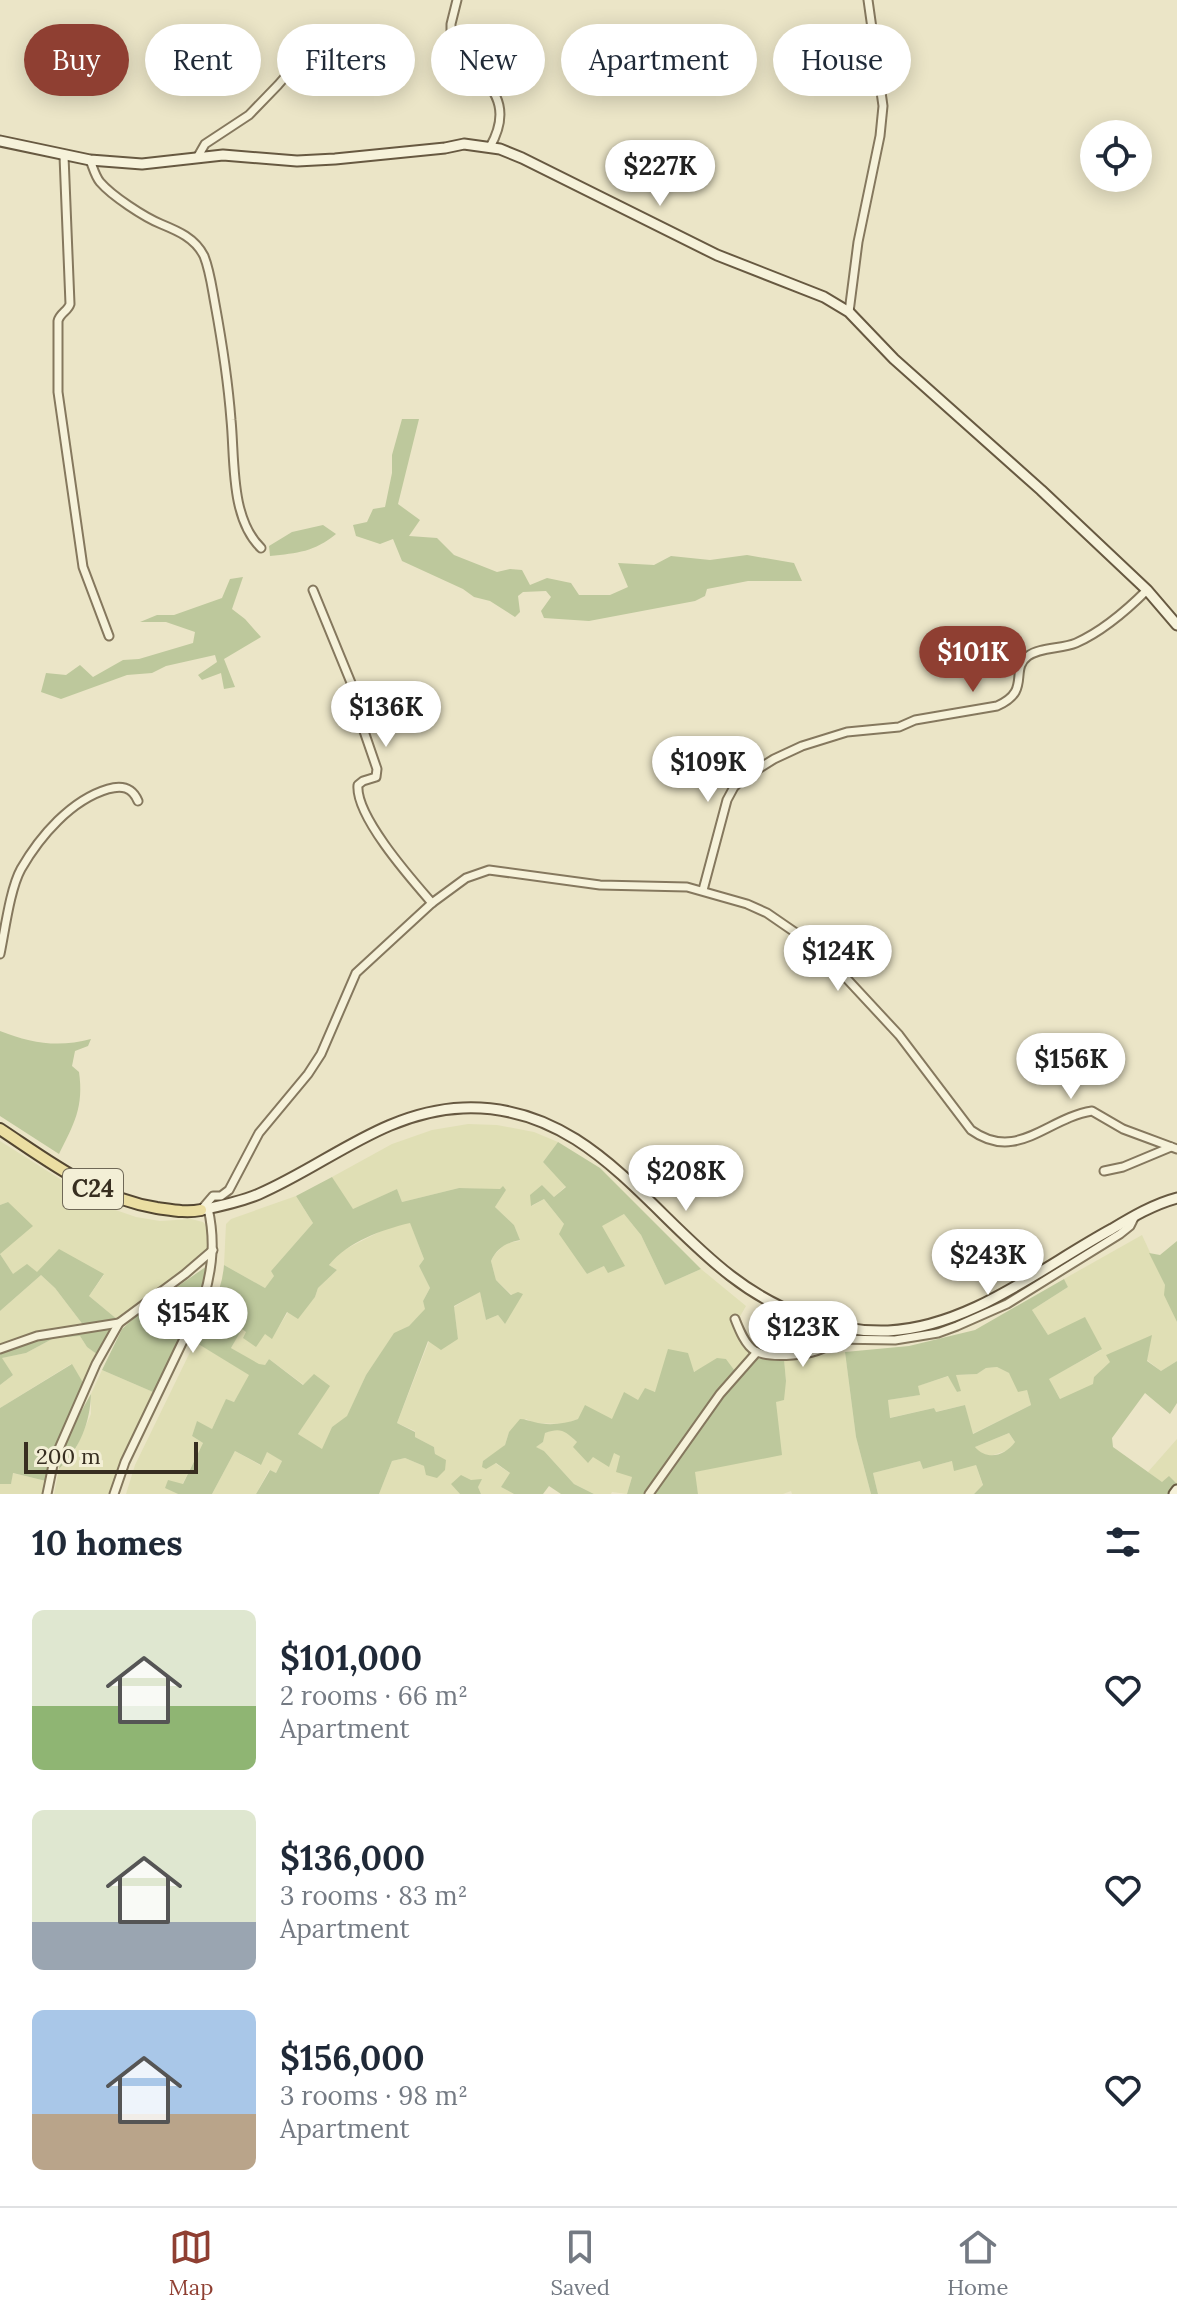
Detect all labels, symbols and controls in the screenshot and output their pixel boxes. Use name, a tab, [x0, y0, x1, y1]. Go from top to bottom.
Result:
chip: Buy	[24, 24, 129, 96]
chip: Rent	[145, 24, 261, 96]
chip: Filters	[277, 24, 415, 96]
chip: New	[431, 24, 545, 96]
chip: Apartment	[561, 24, 757, 96]
chip: House	[773, 24, 911, 96]
map controls	[1080, 120, 1152, 192]
button: locate	[1080, 120, 1152, 192]
pin: $227K	[604, 140, 716, 208]
text: $227K	[623, 149, 697, 182]
pin: $101K	[917, 626, 1029, 694]
text: $101K	[937, 635, 1009, 668]
pin: $136K	[330, 681, 442, 749]
text: $136K	[349, 690, 423, 723]
pin: $109K	[652, 736, 764, 804]
text: $109K	[670, 745, 746, 778]
pin: $124K	[782, 925, 894, 993]
text: $124K	[802, 934, 874, 967]
pin: $156K	[1015, 1033, 1127, 1101]
text: $156K	[1034, 1042, 1108, 1075]
pin: $208K	[630, 1145, 742, 1213]
text: $208K	[646, 1154, 726, 1187]
road number: C24	[63, 1169, 123, 1209]
pin: $243K	[932, 1229, 1044, 1297]
text: $243K	[950, 1238, 1026, 1271]
pin: $154K	[137, 1287, 249, 1355]
text: $154K	[157, 1296, 229, 1329]
pin: $123K	[747, 1301, 859, 1369]
text: $123K	[767, 1310, 839, 1343]
scale bar	[24, 1438, 198, 1474]
text: 200 m	[36, 1442, 101, 1470]
icon: filters	[1101, 1520, 1145, 1564]
text: 10 homes	[32, 1521, 183, 1564]
text: $101,000	[280, 1636, 422, 1679]
icon: home	[96, 1642, 192, 1738]
icon: heart	[1101, 1668, 1145, 1712]
text: 2 rooms · 66 m²	[280, 1679, 468, 1712]
text: Apartment	[280, 1712, 410, 1745]
text: $136,000	[280, 1836, 425, 1879]
icon: home	[96, 1842, 192, 1938]
icon: heart	[1101, 1868, 1145, 1912]
text: 3 rooms · 83 m²	[280, 1879, 467, 1912]
text: Apartment	[280, 1912, 410, 1945]
text: $156,000	[280, 2036, 425, 2079]
icon: home	[96, 2042, 192, 2138]
icon: heart	[1101, 2068, 1145, 2112]
text: 3 rooms · 98 m²	[280, 2079, 468, 2112]
text: Apartment	[280, 2112, 410, 2145]
tab: Map	[169, 2225, 213, 2301]
tab: Saved	[550, 2225, 610, 2301]
tab: Home	[947, 2225, 1008, 2301]

